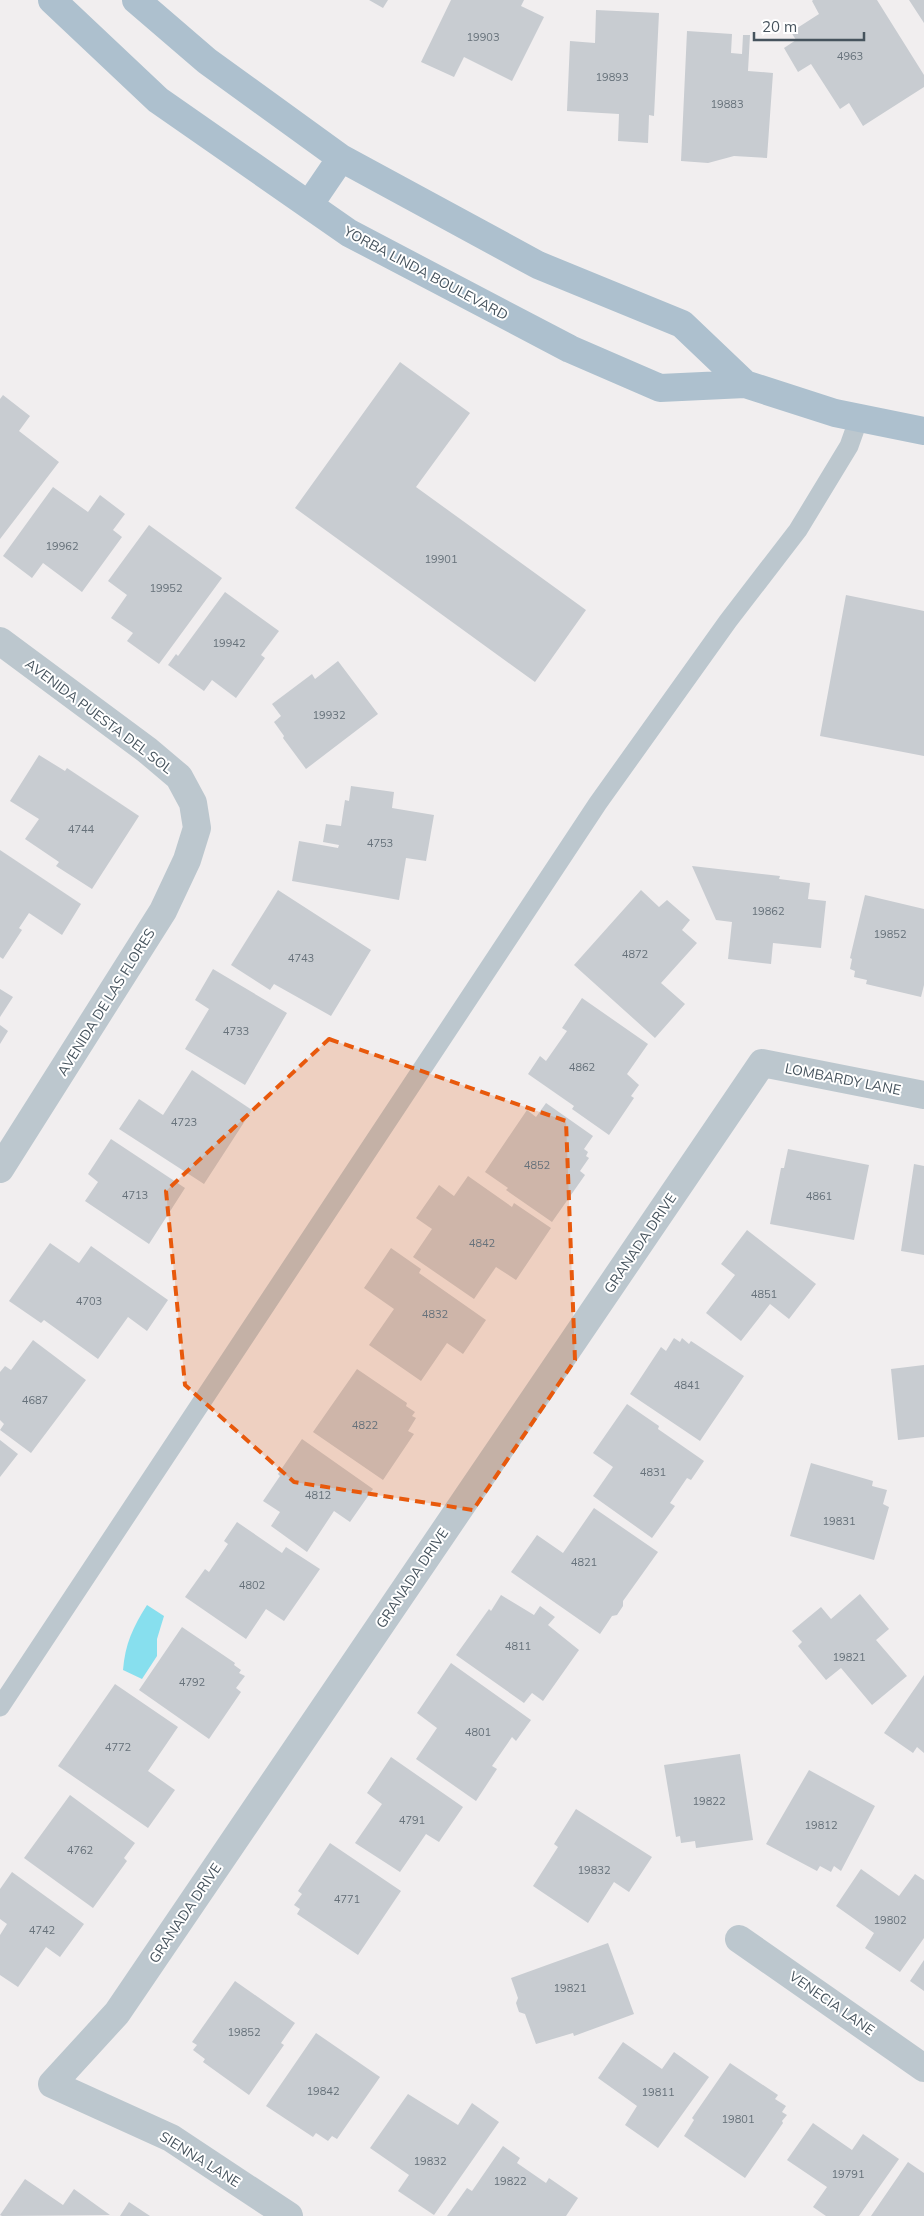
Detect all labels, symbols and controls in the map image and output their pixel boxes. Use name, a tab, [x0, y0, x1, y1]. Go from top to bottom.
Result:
scale bar	[754, 10, 864, 42]
text: 20 m	[762, 17, 797, 36]
house number: 19903	[467, 30, 500, 44]
house number: 4963	[837, 49, 863, 63]
house number: 19893	[596, 70, 629, 84]
house number: 19883	[711, 97, 744, 111]
street label: YORBA LINDA BOULEVARD	[340, 222, 511, 324]
house number: 19962	[46, 539, 79, 553]
house number: 19901	[425, 552, 458, 566]
house number: 19952	[150, 581, 183, 595]
house number: 19942	[213, 636, 246, 650]
street label: AVENIDA PUESTA DEL SOL	[22, 655, 177, 778]
house number: 19932	[313, 708, 346, 722]
house number: 4744	[68, 822, 95, 836]
house number: 4753	[367, 836, 393, 850]
house number: 19862	[752, 904, 785, 918]
street label: AVENIDA DE LAS FLORES	[53, 925, 159, 1079]
house number: 19852	[874, 927, 907, 941]
house number: 4872	[622, 947, 649, 961]
house number: 4743	[288, 951, 314, 965]
house number: 4733	[223, 1024, 249, 1038]
street label: LOMBARDY LANE	[784, 1059, 902, 1099]
house number: 4862	[569, 1060, 596, 1074]
house number: 4723	[171, 1115, 197, 1129]
house number: 4852	[524, 1158, 551, 1172]
house number: 4713	[122, 1188, 148, 1202]
house number: 4861	[806, 1189, 832, 1203]
street label: GRANADA DRIVE	[600, 1190, 680, 1296]
house number: 4842	[469, 1236, 496, 1250]
house number: 4851	[751, 1287, 777, 1301]
house number: 4703	[76, 1294, 102, 1308]
house number: 4832	[422, 1307, 449, 1321]
house number: 4841	[674, 1378, 700, 1392]
house number: 4687	[22, 1393, 48, 1407]
house number: 4822	[352, 1418, 379, 1432]
house number: 4831	[640, 1465, 666, 1479]
house number: 4812	[305, 1488, 332, 1502]
house number: 19831	[823, 1514, 856, 1528]
street label: GRANADA DRIVE	[372, 1525, 452, 1631]
house number: 4821	[571, 1555, 597, 1569]
house number: 4802	[239, 1578, 266, 1592]
house number: 4811	[505, 1639, 531, 1653]
house number: 19821	[833, 1650, 866, 1664]
house number: 4792	[179, 1675, 206, 1689]
house number: 4801	[465, 1725, 491, 1739]
house number: 4772	[105, 1740, 132, 1754]
house number: 19822	[693, 1794, 726, 1808]
house number: 4791	[399, 1813, 425, 1827]
house number: 19812	[805, 1818, 838, 1832]
house number: 4762	[67, 1843, 94, 1857]
street label: GRANADA DRIVE	[145, 1860, 225, 1966]
house number: 19832	[578, 1863, 611, 1877]
house number: 4771	[334, 1892, 360, 1906]
house number: 19802	[874, 1913, 907, 1927]
house number: 4742	[29, 1923, 56, 1937]
street label: VENECIA LANE	[786, 1967, 878, 2039]
house number: 19821	[554, 1981, 587, 1995]
house number: 19852	[228, 2025, 261, 2039]
house number: 19842	[307, 2084, 340, 2098]
house number: 19811	[642, 2085, 675, 2099]
house number: 19801	[722, 2112, 755, 2126]
street label: SIENNA LANE	[156, 2127, 244, 2191]
house number: 19832	[414, 2154, 447, 2168]
house number: 19791	[832, 2167, 865, 2181]
house number: 19822	[494, 2174, 527, 2188]

